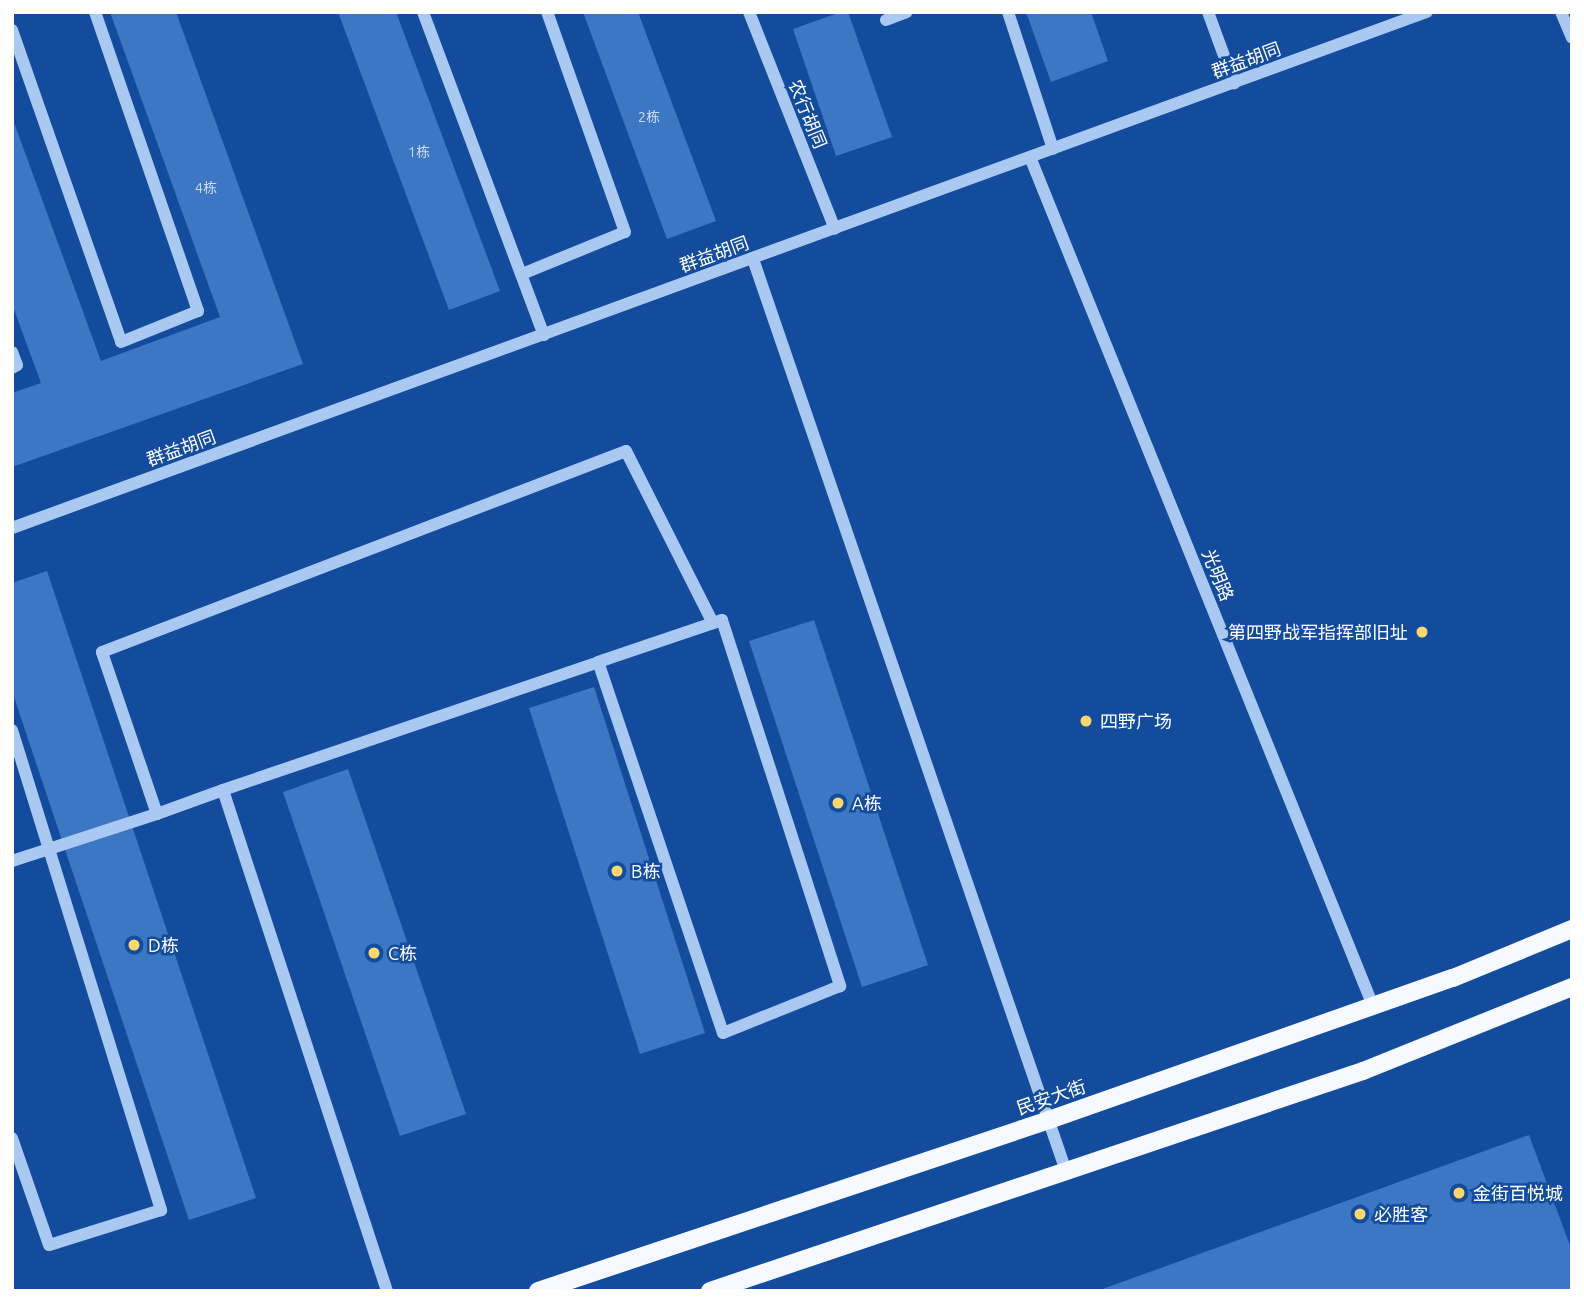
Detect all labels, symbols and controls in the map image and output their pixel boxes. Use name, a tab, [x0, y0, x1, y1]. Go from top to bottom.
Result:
street label: 群益胡同	[1208, 38, 1284, 82]
street label: 农行胡同	[785, 77, 831, 151]
house number: 2栋	[638, 109, 660, 125]
house number: 1栋	[408, 144, 430, 160]
house number: 4栋	[195, 180, 217, 196]
street label: 群益胡同	[676, 232, 752, 276]
street label: 群益胡同	[143, 426, 219, 470]
street label: 光明路	[1198, 546, 1238, 604]
place label: 第四野战军指挥部旧址	[1228, 621, 1408, 643]
marker: 第四野战军指挥部旧址	[1414, 624, 1430, 640]
place label: 四野广场	[1100, 710, 1172, 732]
marker: 四野广场	[1078, 713, 1094, 729]
place label: A栋	[852, 792, 882, 814]
marker: A栋	[830, 795, 846, 811]
place label: B栋	[631, 860, 660, 882]
marker: B栋	[609, 863, 625, 879]
place label: D栋	[148, 934, 179, 956]
marker: D栋	[126, 937, 142, 953]
place label: C栋	[388, 942, 417, 964]
marker: C栋	[366, 945, 382, 961]
street label: 民安大街	[1013, 1075, 1089, 1119]
place label: 金街百悦城	[1473, 1182, 1563, 1204]
marker: 金街百悦城	[1451, 1185, 1467, 1201]
place label: 必胜客	[1374, 1203, 1428, 1225]
marker: 必胜客	[1352, 1206, 1368, 1222]

